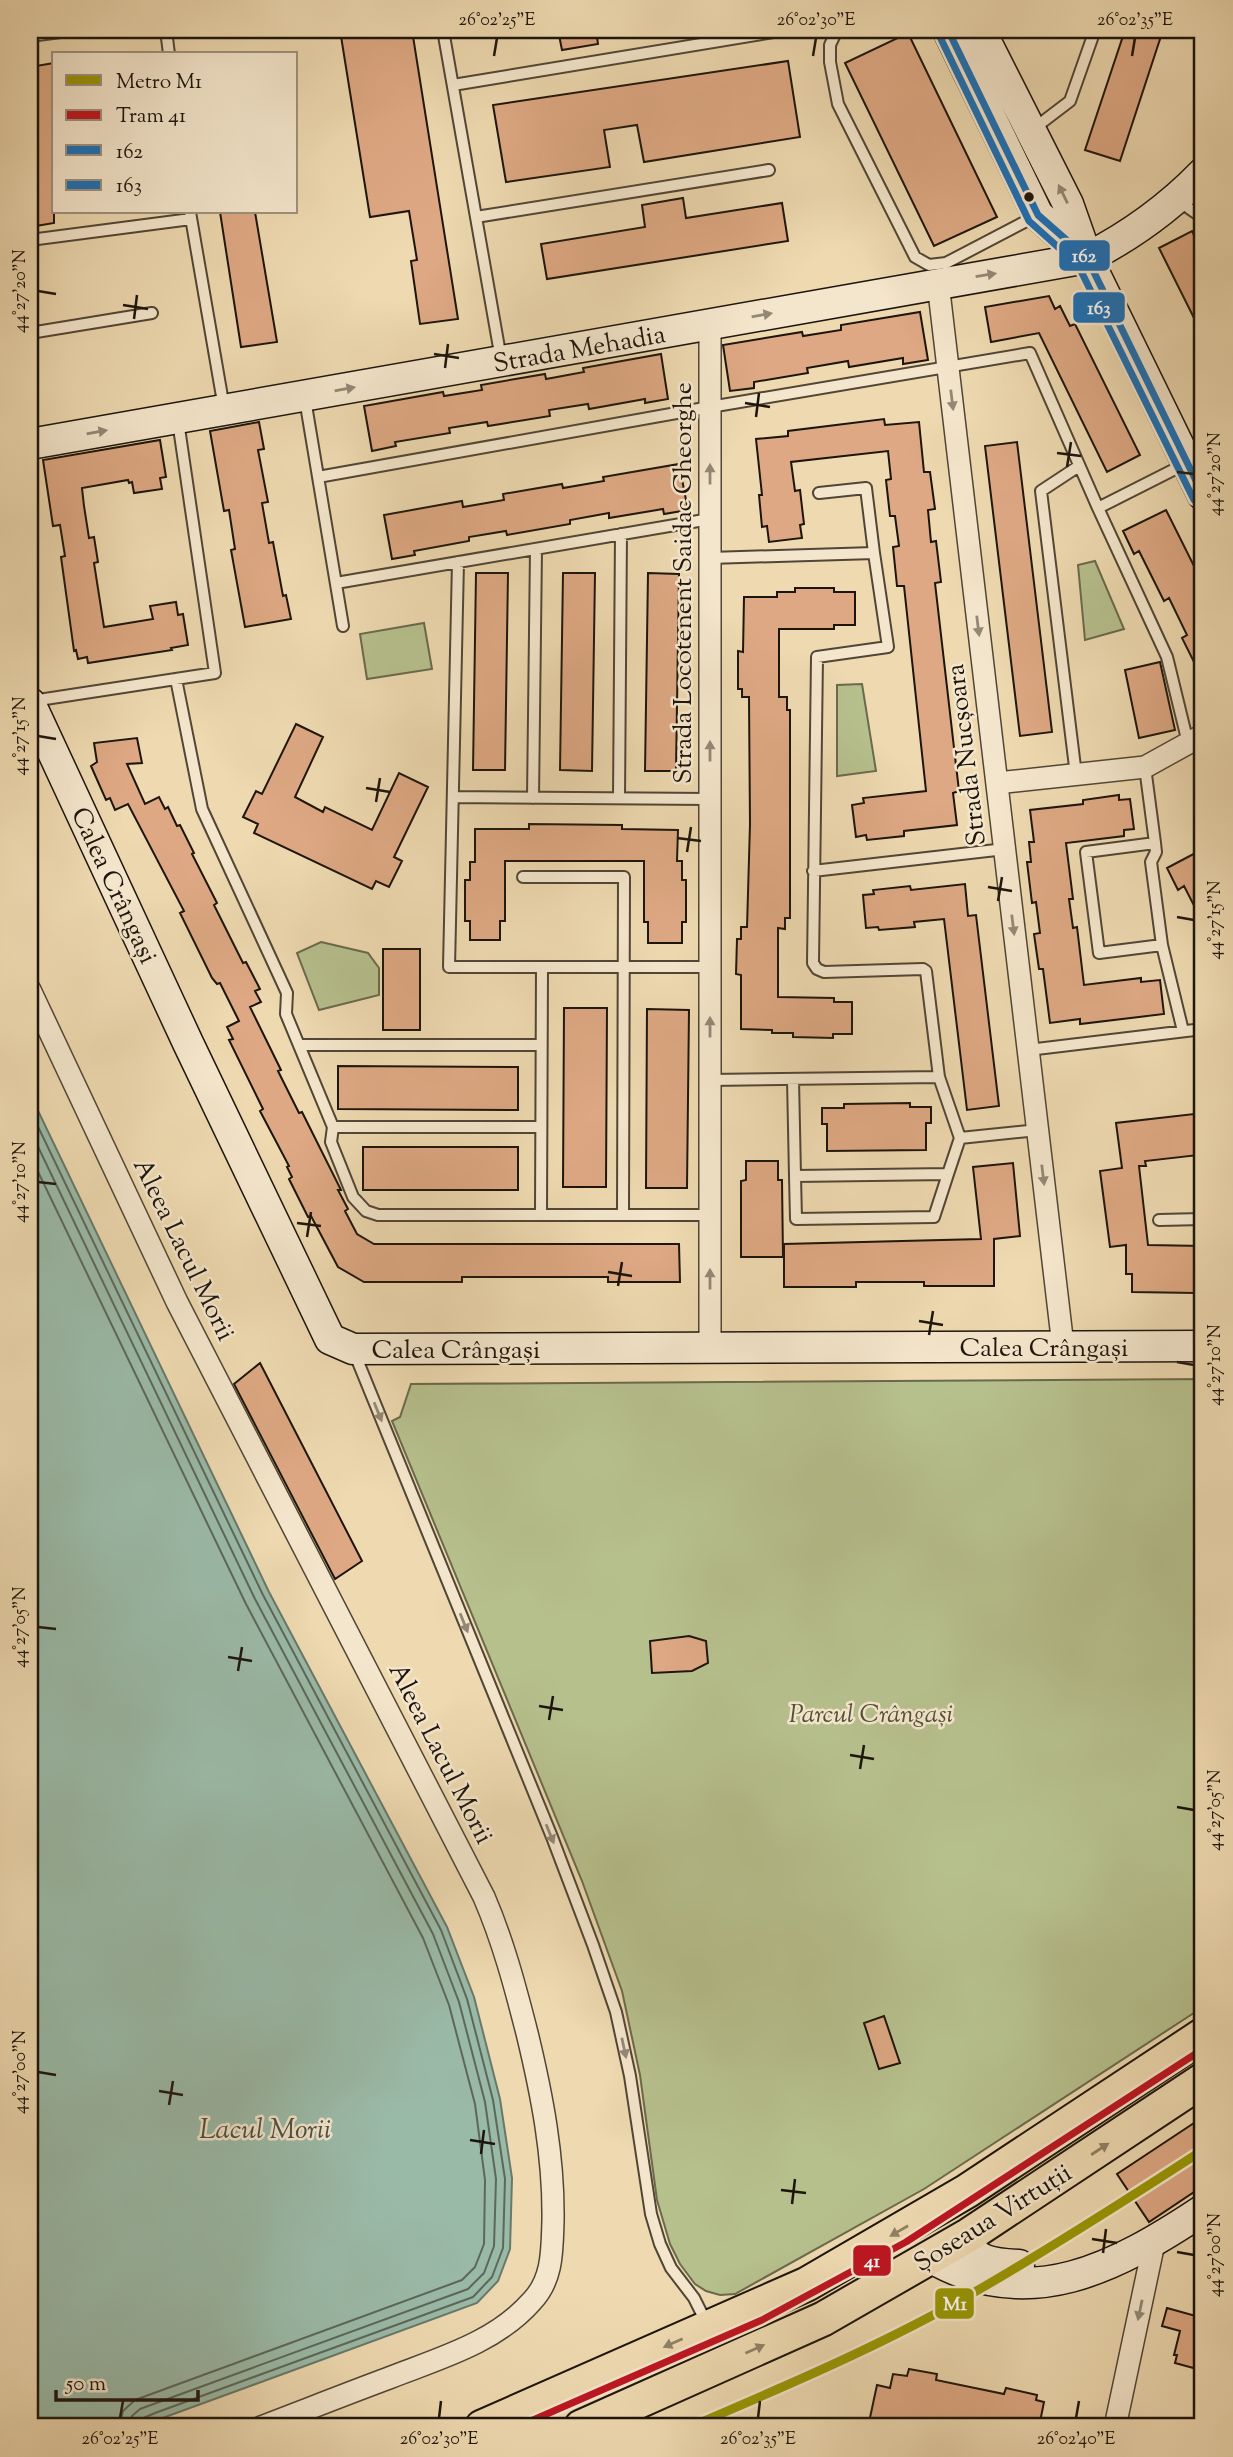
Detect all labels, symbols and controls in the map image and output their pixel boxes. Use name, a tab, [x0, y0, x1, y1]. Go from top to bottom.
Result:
text: 26°02'25"E	[459, 8, 536, 34]
text: 26°02'30"E	[777, 8, 855, 34]
text: 26°02'35"E	[1097, 8, 1173, 34]
legend	[52, 52, 298, 214]
text: Metro M1	[116, 68, 202, 98]
text: Tram 41	[116, 102, 186, 132]
text: 162	[116, 138, 143, 168]
text: 163	[116, 172, 142, 202]
one-way arrow	[1058, 184, 1069, 205]
unlabelled marker	[1022, 190, 1036, 204]
line badge: 162	[1058, 239, 1111, 272]
text: 162	[1072, 244, 1096, 271]
text: 44°27'20"N	[8, 249, 34, 333]
one-way arrow	[975, 269, 997, 280]
line badge: 163	[1072, 291, 1126, 324]
text: 163	[1087, 296, 1111, 323]
one-way arrow	[751, 309, 773, 320]
street label: Strada Mehadia	[490, 317, 669, 384]
street label: Strada Locotenent Saidac Gheorghe	[666, 382, 703, 784]
one-way arrow	[334, 383, 356, 394]
one-way arrow	[946, 389, 957, 411]
one-way arrow	[86, 426, 108, 437]
text: 44°27'20"N	[1203, 432, 1229, 516]
one-way arrow	[704, 463, 716, 485]
one-way arrow	[973, 615, 984, 637]
street label: Strada Nucșoara	[938, 662, 997, 848]
text: 44°27'15"N	[8, 696, 34, 776]
one-way arrow	[704, 740, 716, 762]
street label: Calea Crângași	[60, 802, 165, 970]
text: 44°27'15"N	[1203, 880, 1229, 960]
one-way arrow	[1008, 914, 1019, 936]
one-way arrow	[704, 1016, 716, 1038]
text: 44°27'10"N	[8, 1141, 34, 1223]
street label: Aleea Lacul Morii	[123, 1153, 243, 1348]
one-way arrow	[1037, 1164, 1048, 1186]
one-way arrow	[704, 1268, 716, 1290]
text: 44°27'10"N	[1203, 1324, 1229, 1406]
street label: Calea Crângași	[960, 1331, 1128, 1368]
street label: Calea Crângași	[372, 1333, 540, 1370]
one-way arrow	[373, 1402, 384, 1423]
text: 44°27'05"N	[8, 1586, 34, 1668]
one-way arrow	[459, 1613, 470, 1634]
street label: Aleea Lacul Morii	[378, 1657, 501, 1851]
park label: Parcul Crângași	[789, 1697, 953, 1734]
text: 44°27'05"N	[1203, 1769, 1229, 1851]
one-way arrow	[545, 1823, 556, 1844]
text: 44°27'00"N	[8, 2030, 34, 2114]
one-way arrow	[619, 2038, 630, 2060]
water label: Lacul Morii	[199, 2111, 331, 2151]
one-way arrow	[1091, 2142, 1109, 2156]
street label: Șoseaua Virtuții	[907, 2156, 1080, 2283]
text: 44°27'00"N	[1203, 2213, 1229, 2297]
one-way arrow	[889, 2225, 909, 2237]
line badge: 41	[852, 2244, 892, 2277]
text: 41	[863, 2249, 881, 2276]
line badge: M1	[934, 2287, 975, 2320]
text: M1	[943, 2292, 968, 2319]
one-way arrow	[1134, 2299, 1145, 2321]
one-way arrow	[663, 2338, 684, 2349]
one-way arrow	[745, 2343, 766, 2354]
scale bar	[56, 2359, 198, 2403]
text: 50 m	[65, 2370, 106, 2400]
text: 26°02'25"E	[82, 2427, 159, 2453]
text: 26°02'30"E	[400, 2427, 478, 2453]
text: 26°02'35"E	[720, 2427, 796, 2453]
text: 26°02'40"E	[1037, 2427, 1115, 2453]

